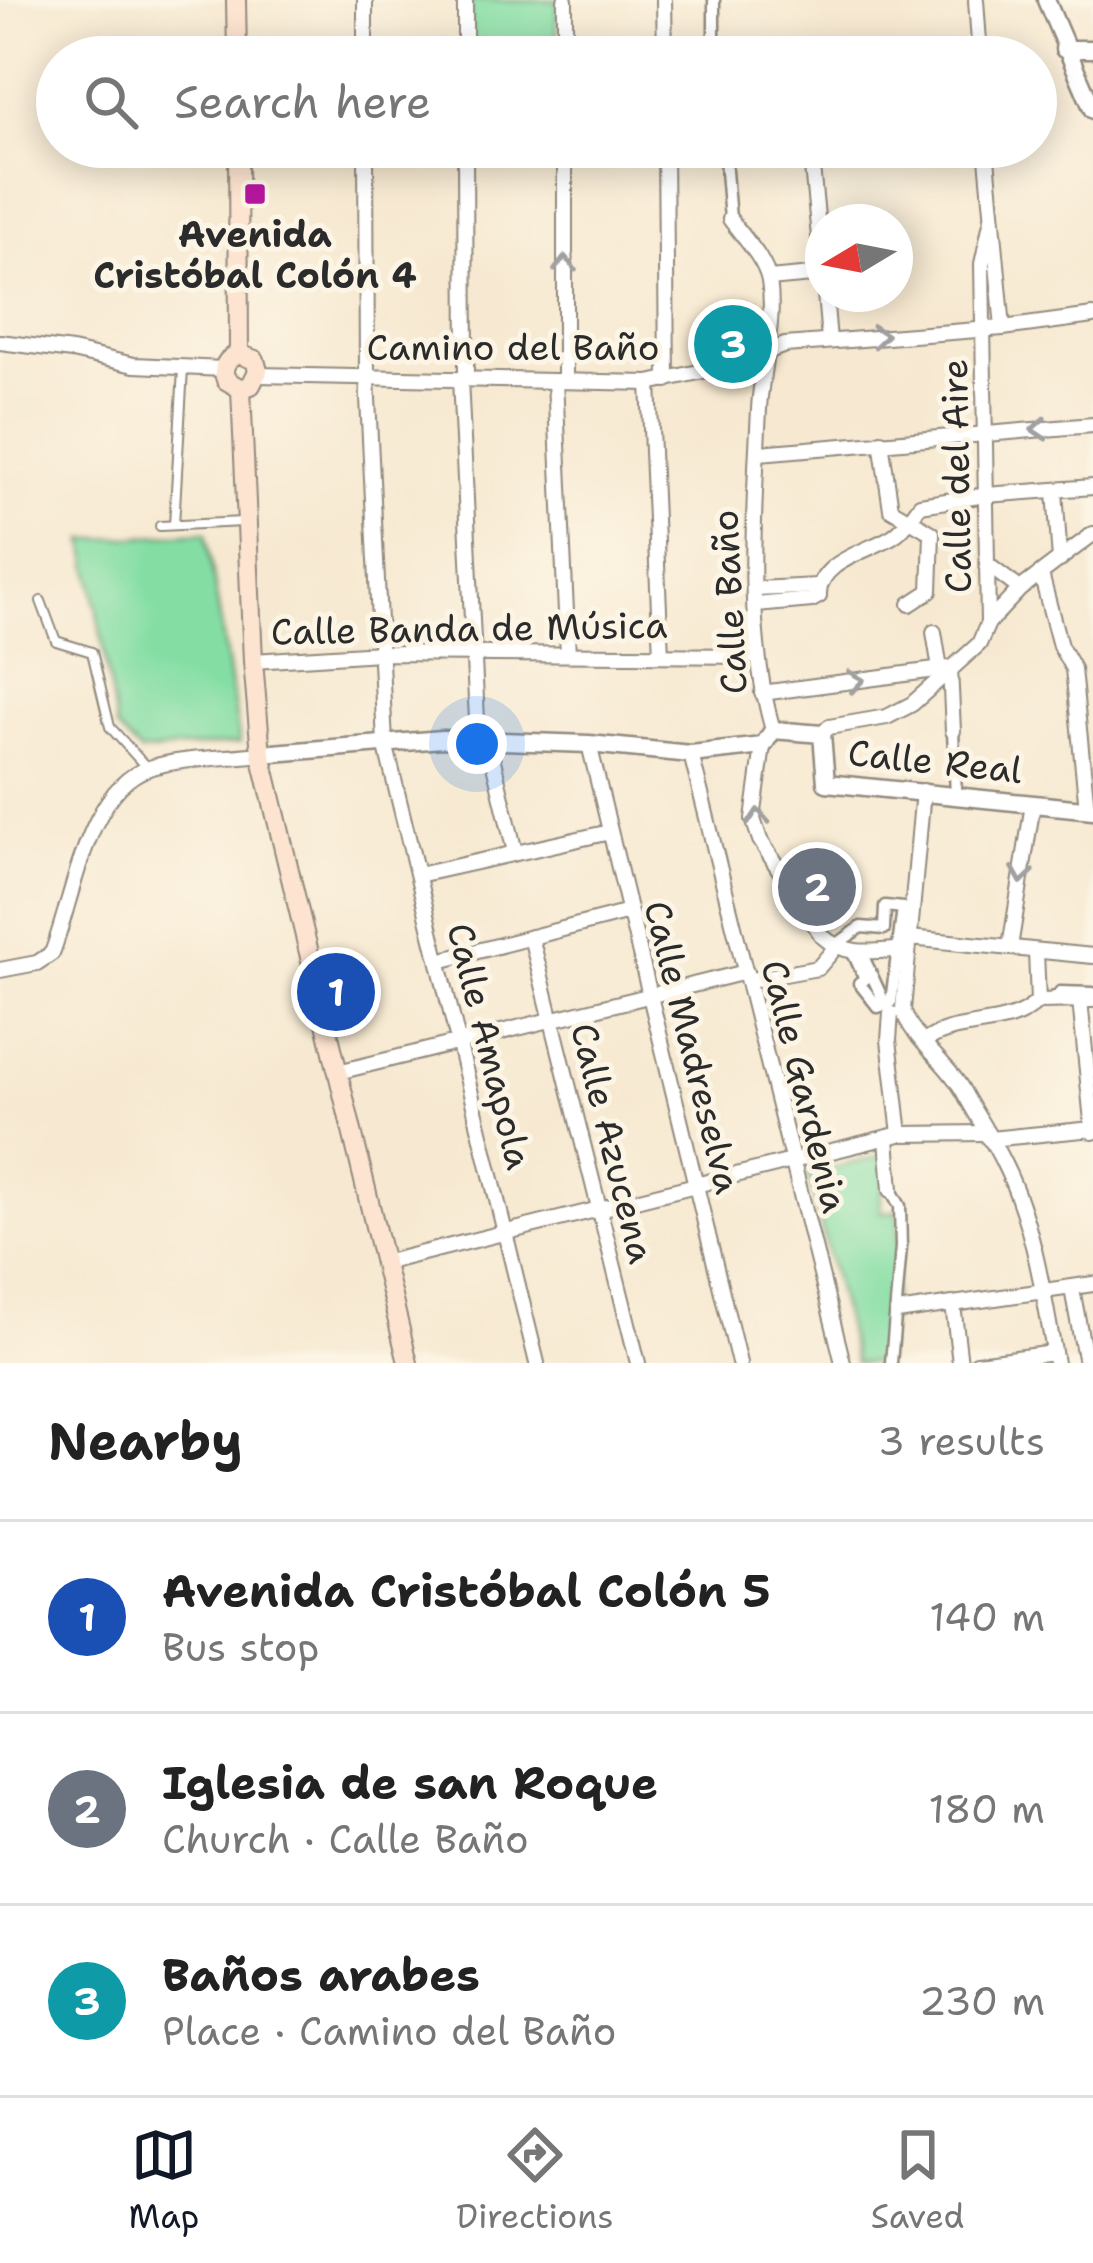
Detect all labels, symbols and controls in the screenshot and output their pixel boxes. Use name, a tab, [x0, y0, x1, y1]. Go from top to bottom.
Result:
search box	[36, 36, 1057, 168]
icon: search	[78, 69, 144, 135]
text: Search here	[174, 72, 431, 132]
marker: Avenida Cristóbal Colón 4	[242, 181, 268, 207]
north arrow	[805, 204, 913, 312]
place label: Avenida Cristóbal Colón 4	[93, 210, 417, 300]
one-way arrow	[552, 254, 578, 272]
pin: 3	[694, 299, 772, 389]
street label: Camino del Baño	[367, 323, 659, 372]
one-way arrow	[871, 324, 890, 349]
street label: Calle del Aire	[930, 358, 983, 594]
one-way arrow	[1029, 416, 1048, 442]
street label: Calle Baño	[700, 508, 759, 695]
street label: Calle Banda de Música	[270, 601, 668, 656]
one-way arrow	[846, 669, 866, 695]
your location	[447, 714, 507, 774]
street label: Calle Real	[845, 728, 1025, 795]
one-way arrow	[745, 807, 771, 826]
pin: 2	[778, 842, 856, 932]
one-way arrow	[1010, 865, 1035, 885]
street label: Calle Madreselva	[632, 896, 753, 1199]
street label: Calle Amapola	[435, 918, 544, 1174]
pin: 1	[297, 947, 375, 1037]
street label: Calle Gardenia	[749, 955, 860, 1218]
street label: Calle Azucena	[559, 1018, 666, 1268]
text: Nearby	[48, 1407, 243, 1475]
text: 3 results	[878, 1415, 1045, 1467]
text: Avenida Cristóbal Colón 5	[162, 1561, 771, 1621]
text: 1	[78, 1591, 96, 1643]
text: 140 m	[929, 1591, 1045, 1643]
text: Bus stop	[162, 1621, 319, 1673]
text: Iglesia de san Roque	[162, 1753, 658, 1813]
text: 2	[73, 1783, 101, 1835]
text: 180 m	[929, 1783, 1045, 1835]
text: Church · Calle Baño	[162, 1813, 529, 1865]
text: Baños arabes	[162, 1945, 480, 2005]
text: 3	[73, 1975, 101, 2027]
text: 230 m	[919, 1975, 1045, 2027]
text: Place · Camino del Baño	[162, 2005, 616, 2057]
tab: Map	[129, 2122, 199, 2239]
tab: Directions	[456, 2122, 614, 2239]
tab: Saved	[871, 2122, 964, 2239]

